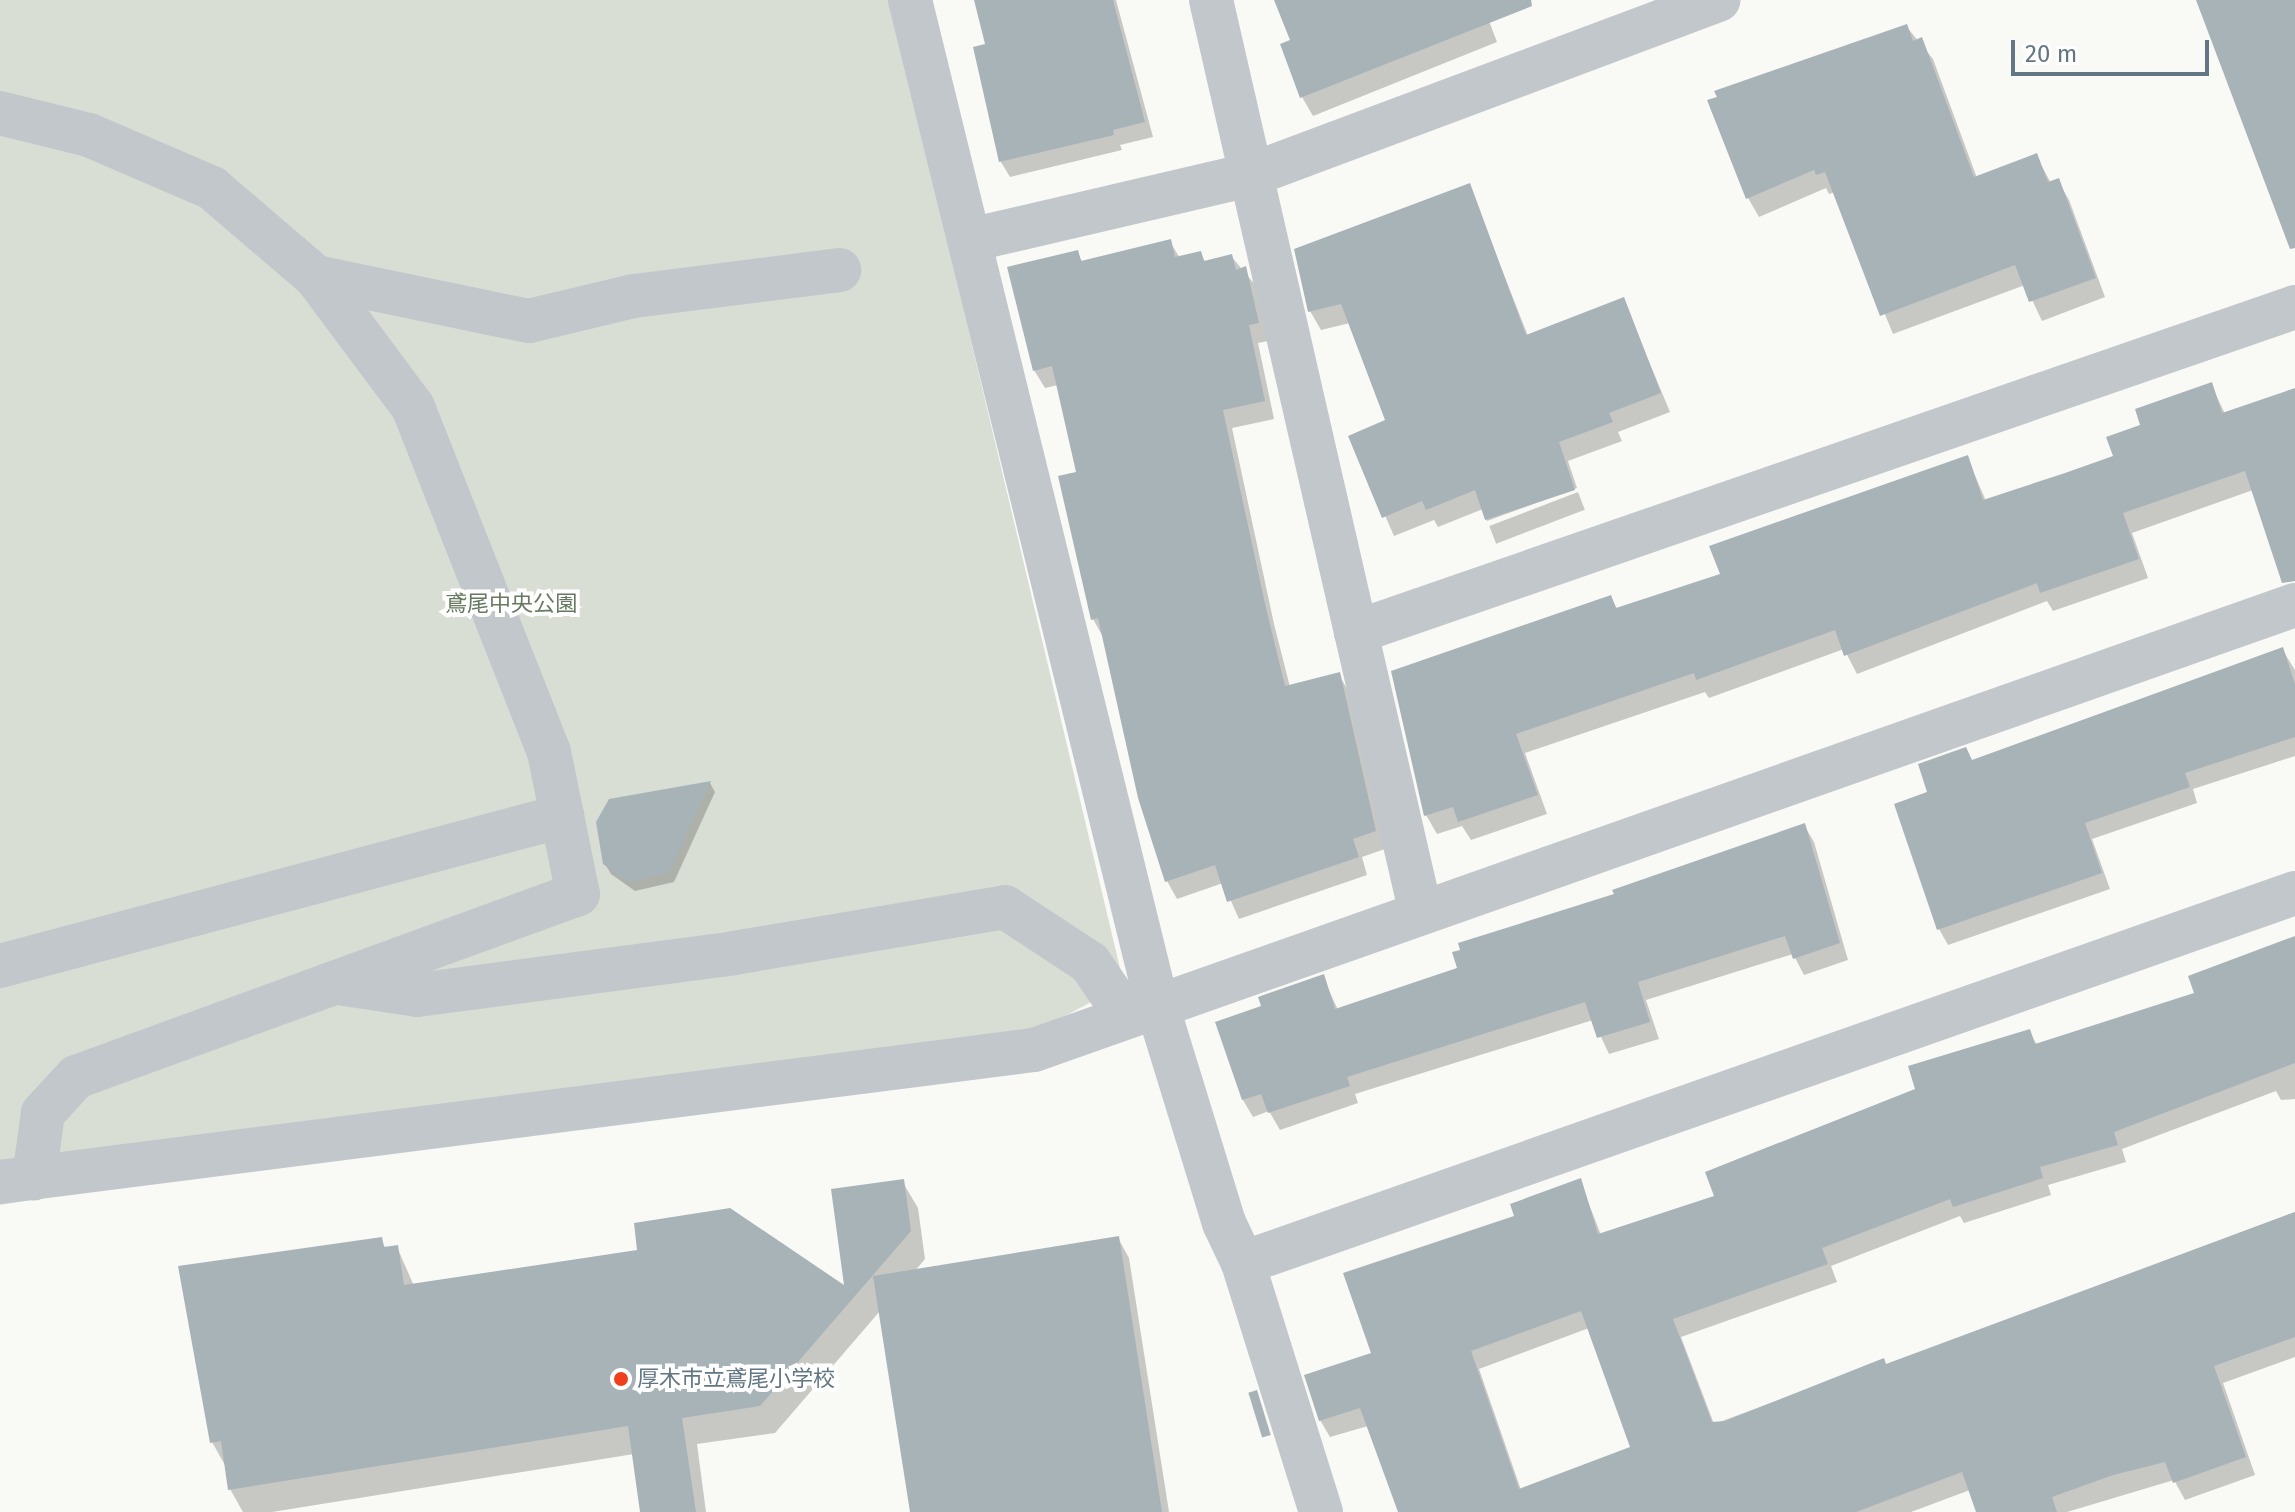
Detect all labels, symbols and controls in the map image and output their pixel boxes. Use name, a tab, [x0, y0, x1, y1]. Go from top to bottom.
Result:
scale bar	[2015, 24, 2213, 74]
text: 20 m	[2025, 40, 2077, 68]
park label: 鳶尾中央公園	[445, 591, 577, 617]
place label: 厚木市立鳶尾小学校	[637, 1366, 835, 1392]
marker: 厚木市立鳶尾小学校	[612, 1370, 630, 1388]

